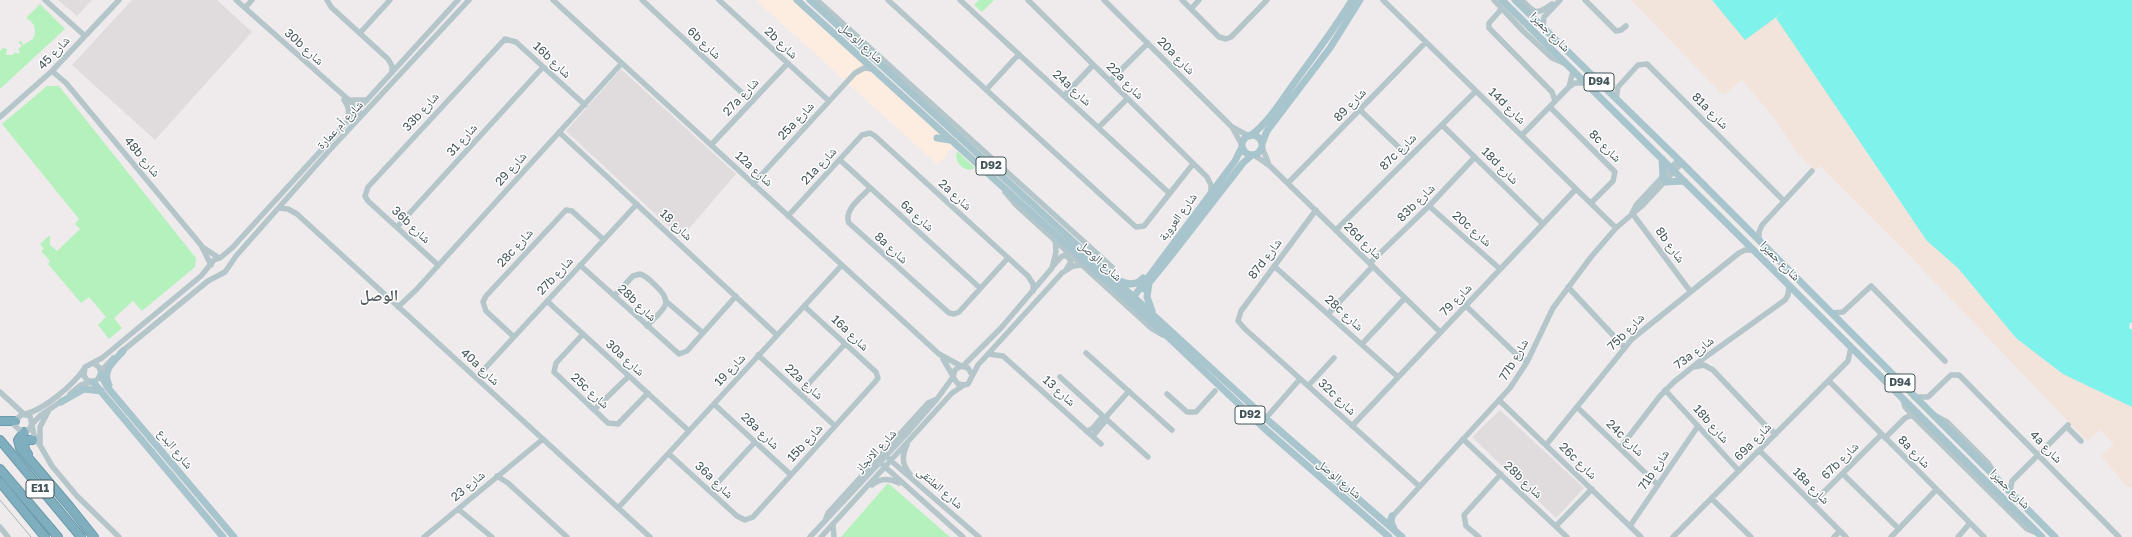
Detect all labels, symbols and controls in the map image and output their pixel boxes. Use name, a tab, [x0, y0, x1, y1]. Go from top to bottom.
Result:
street label: شارع جميرا	[1527, 9, 1573, 55]
street label: شارع الوصل	[836, 20, 886, 66]
street label: 6b شارع	[684, 24, 724, 62]
street label: 2b شارع	[761, 24, 801, 62]
street label: 30b شارع	[281, 26, 327, 68]
street label: شارع 45	[35, 33, 73, 73]
street label: 20a شارع	[1154, 34, 1198, 78]
street label: 16b شارع	[530, 39, 574, 81]
street label: 22a شارع	[1103, 59, 1147, 103]
street label: 24a شارع	[1050, 67, 1094, 109]
road number: D94	[1584, 73, 1614, 91]
street label: 27a شارع	[720, 75, 762, 119]
street label: شارع 89	[1331, 85, 1369, 125]
street label: 14d شارع	[1485, 85, 1529, 127]
street label: 33b شارع	[400, 90, 442, 134]
street label: 81a شارع	[1689, 90, 1731, 132]
street label: شارع أم عمارة	[314, 98, 366, 152]
street label: 25a شارع	[775, 99, 817, 143]
street label: شارع 31	[444, 121, 480, 159]
street label: 8c شارع	[1586, 127, 1624, 165]
street label: 87c شارع	[1377, 131, 1419, 173]
street label: 48b شارع	[121, 134, 163, 180]
street label: 21a شارع	[798, 144, 840, 188]
street label: 18d شارع	[1479, 145, 1521, 187]
street label: 12a شارع	[732, 148, 776, 190]
street label: شارع 29	[492, 149, 530, 189]
road number: D92	[976, 157, 1006, 175]
street label: 2a شارع	[935, 176, 975, 214]
street label: 83b شارع	[1394, 181, 1438, 225]
street label: شارع العروبة	[1156, 190, 1200, 244]
street label: 6a شارع	[897, 197, 937, 235]
street label: 36b شارع	[389, 204, 433, 246]
street label: شارع 18	[657, 206, 695, 244]
street label: 20c شارع	[1450, 208, 1494, 250]
street label: 26d شارع	[1341, 219, 1385, 263]
street label: 8b شارع	[1652, 224, 1688, 266]
street label: 28c شارع	[494, 226, 536, 270]
street label: 8a شارع	[871, 229, 911, 267]
street label: 87d شارع	[1245, 236, 1285, 282]
street label: شارع الوصل	[1075, 238, 1125, 284]
street label: شارع جميرا	[1757, 238, 1803, 284]
street label: 27b شارع	[534, 254, 576, 298]
street label: شارع 79	[1437, 281, 1475, 319]
street label: 28b شارع	[615, 282, 659, 324]
district label: الوصل	[360, 286, 398, 306]
street label: 28c شارع	[1322, 292, 1366, 334]
street label: 75b شارع	[1604, 310, 1648, 354]
street label: 16a شارع	[828, 312, 872, 354]
street label: 73a شارع	[1671, 333, 1717, 373]
street label: 30a شارع	[603, 337, 647, 379]
street label: 77b شارع	[1496, 337, 1532, 383]
street label: 40a شارع	[458, 346, 502, 388]
street label: شارع 19	[711, 351, 749, 389]
street label: 22a شارع	[782, 361, 826, 403]
street label: 25c شارع	[568, 370, 612, 412]
street label: شارع 13	[1040, 373, 1078, 409]
road number: D94	[1885, 374, 1915, 392]
street label: 32c شارع	[1315, 376, 1359, 418]
street label: 18b شارع	[1690, 402, 1732, 446]
road number: D92	[1235, 406, 1265, 424]
street label: 28a شارع	[738, 410, 782, 452]
street label: 24c شارع	[1603, 417, 1647, 459]
street label: 69a شارع	[1731, 420, 1775, 464]
street label: 15b شارع	[784, 421, 826, 465]
street label: شارع البدع	[154, 426, 196, 472]
street label: شارع الانجاز	[852, 426, 900, 476]
street label: 4a شارع	[2027, 428, 2065, 466]
street label: 8a شارع	[1895, 433, 1933, 471]
street label: 67b شارع	[1818, 439, 1862, 483]
street label: 26c شارع	[1556, 440, 1600, 482]
street label: 71b شارع	[1636, 447, 1672, 493]
street label: شارع الوصل	[1314, 456, 1364, 502]
street label: 36a شارع	[692, 459, 736, 501]
street label: 28b شارع	[1501, 459, 1545, 501]
street label: شارع الملتقى	[914, 464, 966, 512]
street label: 18a شارع	[1790, 465, 1832, 507]
street label: شارع جميرا	[1987, 466, 2033, 512]
street label: شارع 23	[448, 468, 488, 504]
road number: E11	[26, 480, 54, 498]

